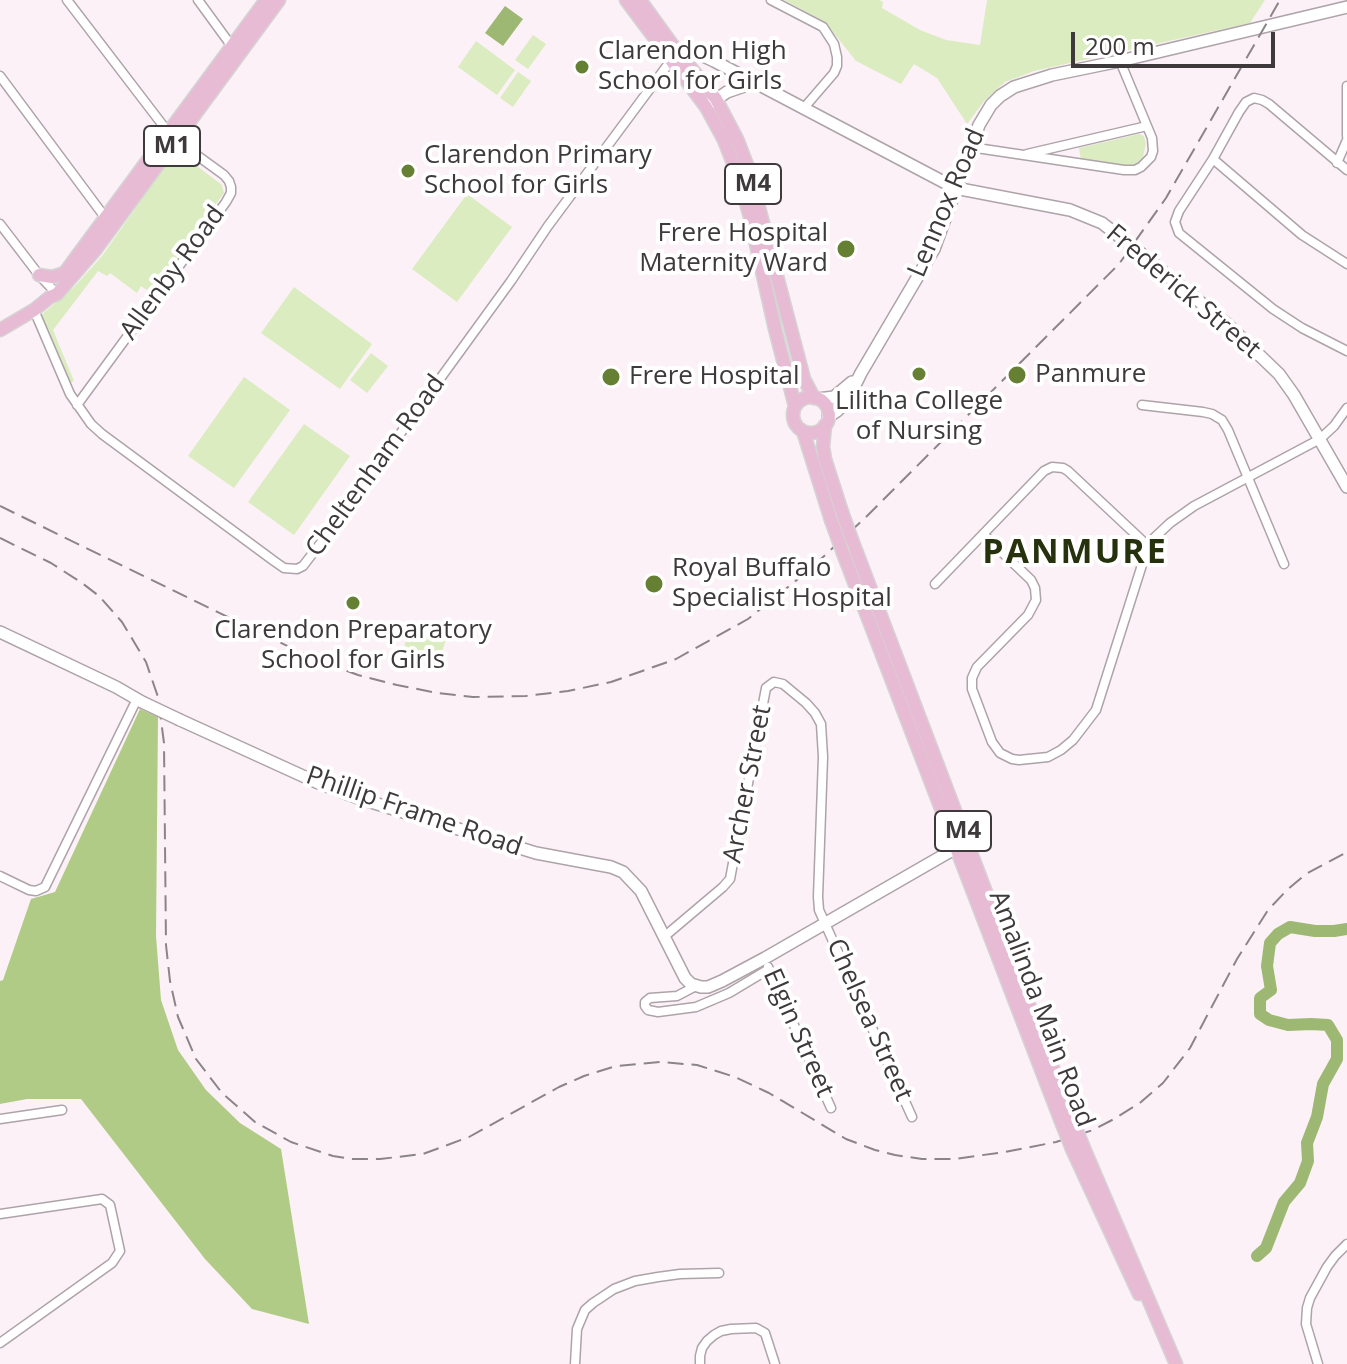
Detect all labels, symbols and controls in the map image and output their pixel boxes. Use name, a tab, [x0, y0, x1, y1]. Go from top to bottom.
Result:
scale bar	[1075, 16, 1279, 66]
text: 200 m	[1085, 29, 1155, 62]
place label: Clarendon High School for Girls	[598, 36, 787, 98]
marker: Clarendon High School for Girls	[573, 58, 591, 76]
street label: Lennox Road	[902, 124, 992, 282]
road number: M1	[144, 126, 200, 166]
place label: Clarendon Primary School for Girls	[424, 140, 652, 202]
marker: Clarendon Primary School for Girls	[399, 162, 417, 180]
road number: M4	[725, 164, 781, 204]
street label: Allenby Road	[114, 200, 232, 346]
place label: Frere Hospital Maternity Ward	[639, 218, 828, 280]
street label: Frederick Street	[1099, 218, 1267, 366]
marker: Frere Hospital Maternity Ward	[835, 238, 857, 260]
place label: Panmure	[1035, 359, 1146, 391]
place label: Frere Hospital	[629, 361, 800, 393]
marker: Panmure	[1006, 364, 1028, 386]
marker: Lilitha College of Nursing	[910, 365, 928, 383]
marker: Frere Hospital	[600, 366, 622, 388]
street label: Cheltenham Road	[300, 369, 452, 563]
place label: Lilitha College of Nursing	[835, 386, 1003, 448]
district label: PANMURE	[982, 533, 1168, 573]
place label: Royal Buffalo Specialist Hospital	[672, 553, 892, 614]
marker: Royal Buffalo Specialist Hospital	[643, 573, 665, 595]
marker: Clarendon Preparatory School for Girls	[344, 594, 362, 612]
place label: Clarendon Preparatory School for Girls	[214, 615, 492, 676]
street label: Archer Street	[717, 702, 779, 866]
street label: Phillip Frame Road	[302, 760, 526, 864]
road number: M4	[935, 811, 991, 851]
street label: Amalinda Main Road	[982, 887, 1100, 1131]
street label: Chelsea Street	[819, 934, 919, 1106]
street label: Elgin Street	[756, 964, 840, 1102]

